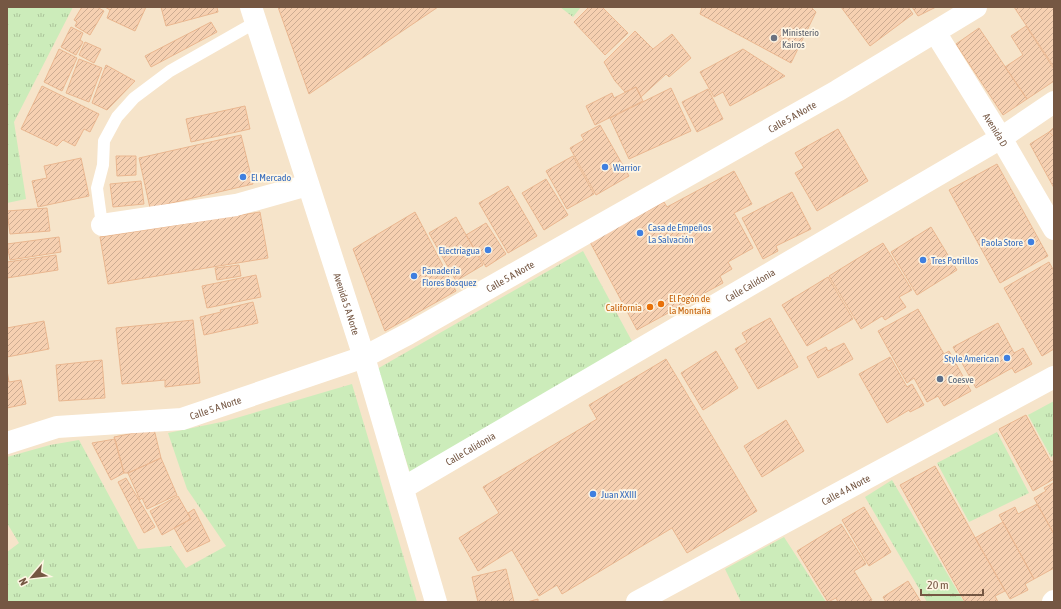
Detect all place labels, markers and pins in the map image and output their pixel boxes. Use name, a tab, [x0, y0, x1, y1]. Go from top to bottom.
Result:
place label: Ministerio Kairos	[782, 27, 819, 50]
marker: Ministerio Kairos	[769, 33, 779, 43]
marker: Warrior	[600, 162, 610, 172]
place label: Warrior	[613, 162, 642, 173]
marker: El Mercado	[238, 172, 248, 182]
place label: El Mercado	[251, 172, 292, 183]
place label: Casa de Empeños La Salvación	[648, 222, 712, 245]
marker: Casa de Empeños La Salvación	[635, 228, 645, 238]
place label: Paola Store	[981, 237, 1023, 248]
marker: Paola Store	[1026, 237, 1036, 247]
place label: Electriagua	[438, 245, 480, 256]
marker: Electriagua	[483, 245, 493, 255]
marker: Tres Potrillos	[918, 255, 928, 265]
place label: Tres Potrillos	[931, 255, 979, 266]
place label: Panadería Flores Bosquez	[422, 265, 477, 288]
marker: Panadería Flores Bosquez	[409, 271, 419, 281]
place label: El Fogón de la Montaña	[669, 293, 711, 316]
marker: El Fogón de la Montaña	[656, 299, 666, 309]
place label: California	[606, 302, 642, 313]
marker: California	[645, 302, 655, 312]
place label: Style American	[944, 353, 999, 364]
marker: Style American	[1002, 353, 1012, 363]
marker: Coesve	[935, 374, 945, 384]
place label: Coesve	[948, 374, 974, 385]
marker: Juan XXIII	[588, 489, 598, 499]
place label: Juan XXIII	[601, 489, 637, 500]

